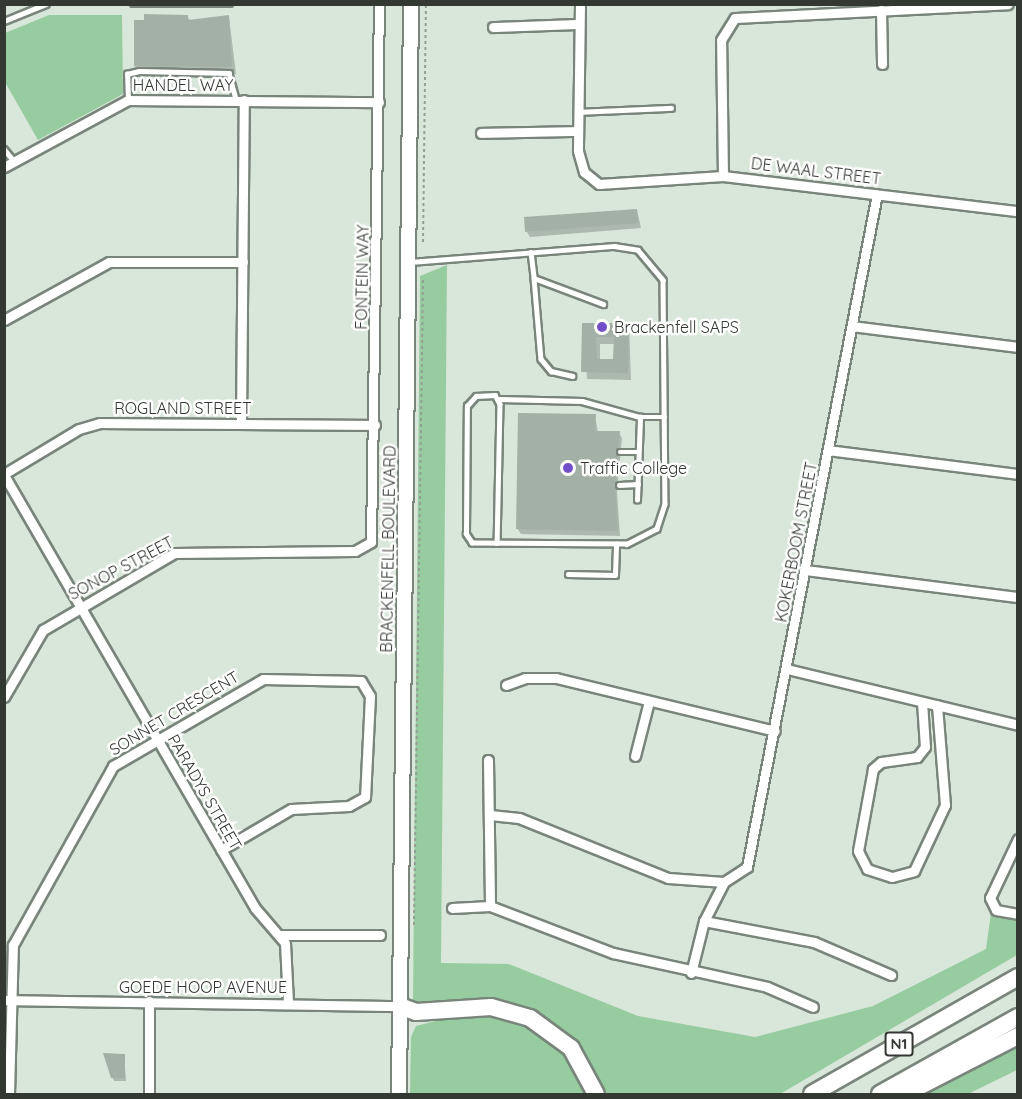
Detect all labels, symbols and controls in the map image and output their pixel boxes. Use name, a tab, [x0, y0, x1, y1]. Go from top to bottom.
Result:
street label: HANDEL WAY	[133, 75, 233, 95]
street label: DE WAAL STREET	[750, 153, 882, 189]
street label: FONTEIN WAY	[351, 224, 373, 330]
place label: Brackenfell SAPS	[614, 317, 739, 337]
marker: Brackenfell SAPS	[595, 320, 609, 334]
street label: ROGLAND STREET	[114, 398, 252, 418]
street label: BRACKENFELL BOULEVARD	[377, 445, 399, 653]
place label: Traffic College	[580, 458, 687, 478]
street label: KOKERBOOM STREET	[771, 460, 821, 624]
marker: Traffic College	[561, 461, 575, 475]
street label: SONOP STREET	[65, 532, 177, 604]
street label: SONNET CRESCENT	[106, 667, 242, 759]
street label: PARADYS STREET	[164, 731, 246, 853]
street label: GOEDE HOOP AVENUE	[119, 977, 287, 997]
road number: N1	[884, 1032, 914, 1056]

